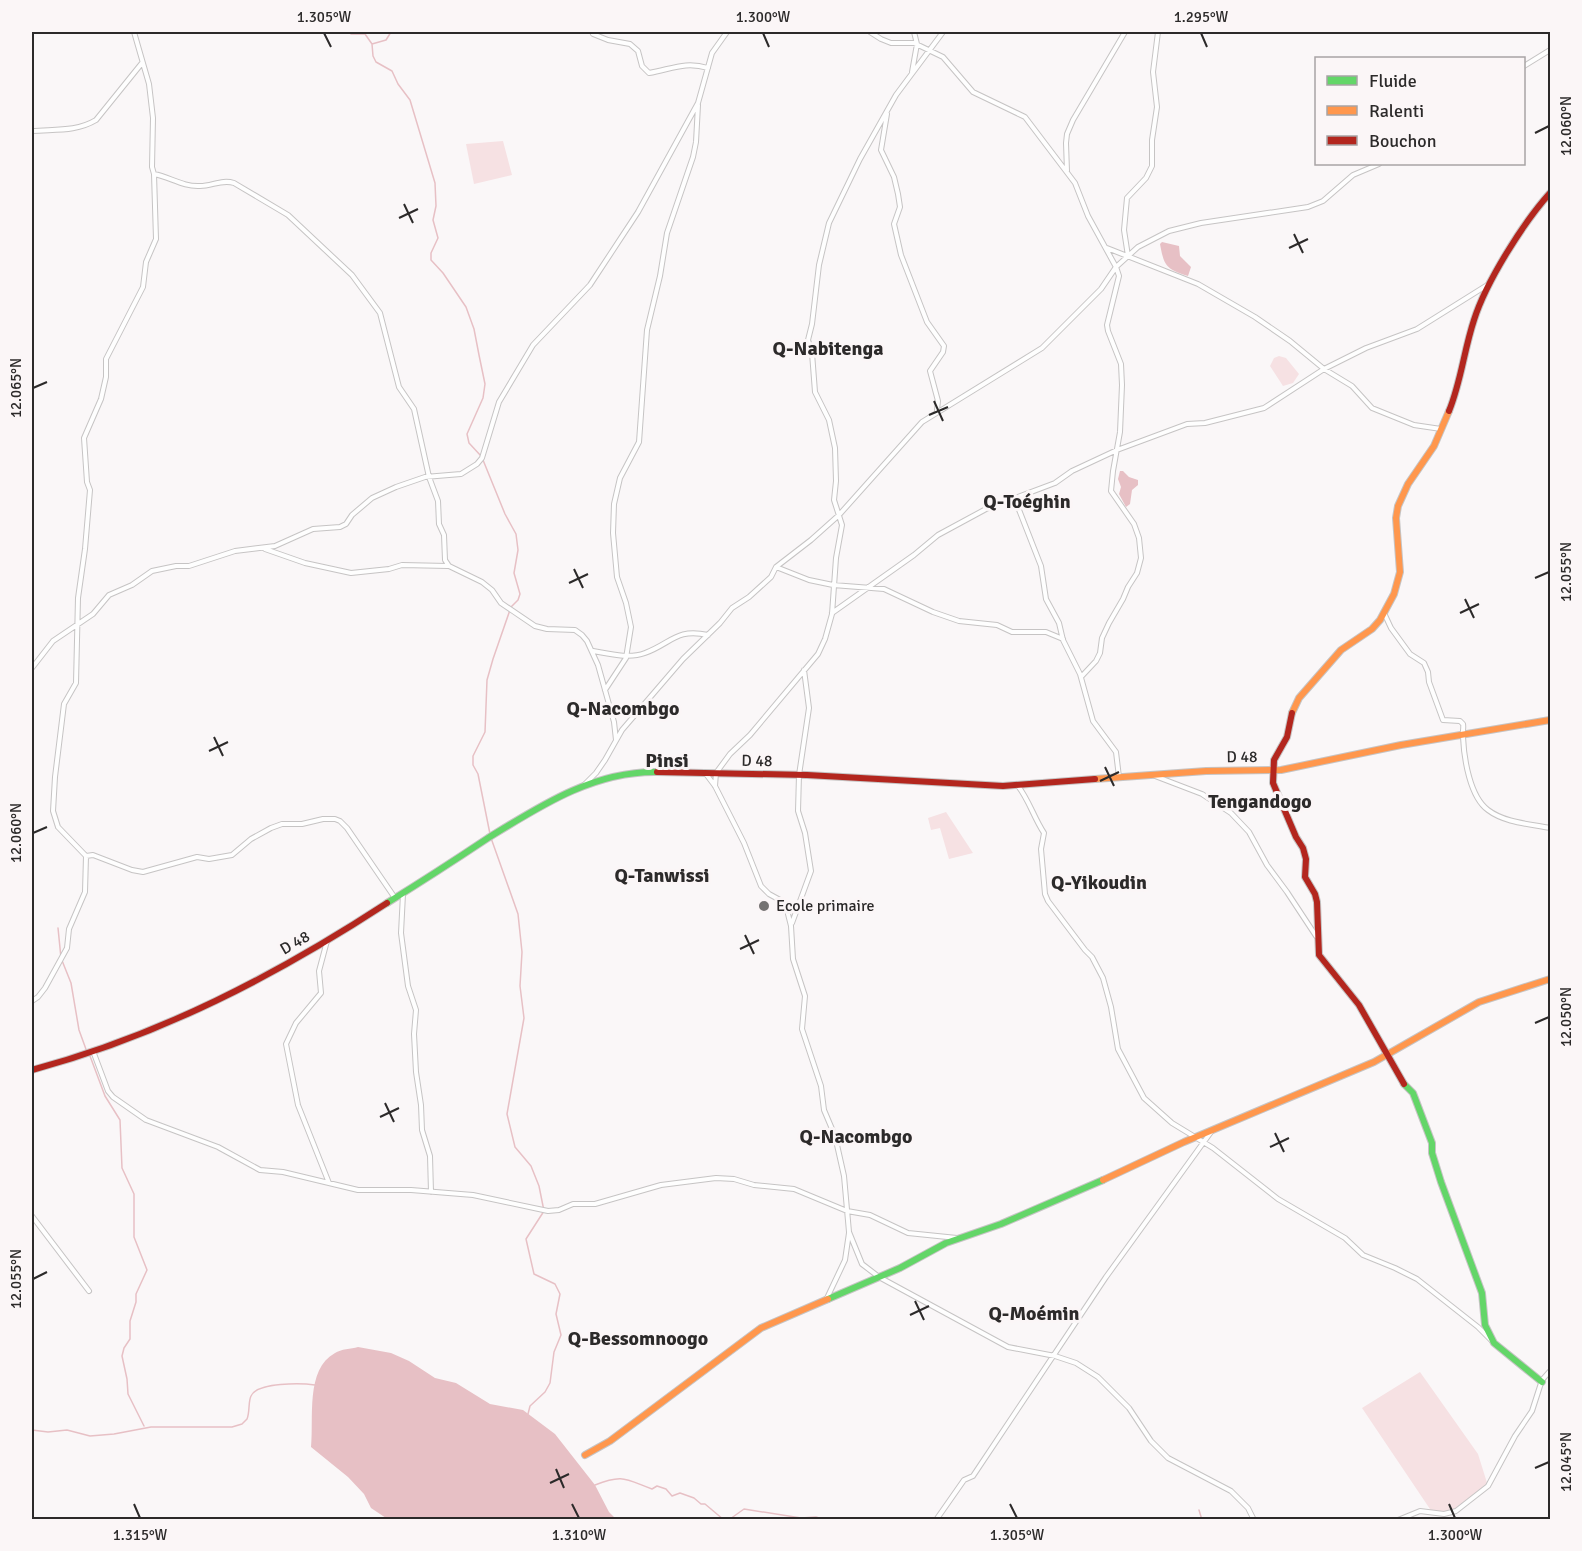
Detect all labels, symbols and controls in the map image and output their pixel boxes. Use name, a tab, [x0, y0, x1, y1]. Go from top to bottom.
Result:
text: 1.305°W	[297, 8, 352, 26]
text: 1.300°W	[736, 8, 791, 26]
text: 1.295°W	[1174, 8, 1229, 26]
legend	[1315, 57, 1525, 165]
text: Fluide	[1369, 70, 1417, 92]
text: 12.060°N	[1557, 96, 1575, 156]
text: Ralenti	[1369, 100, 1424, 122]
text: Bouchon	[1369, 130, 1437, 152]
district label: Q-Nabitenga	[773, 336, 883, 361]
text: 12.065°N	[7, 358, 25, 418]
district label: Q-Toéghin	[983, 489, 1071, 514]
text: 12.055°N	[1557, 542, 1575, 602]
district label: Q-Nacombgo	[567, 696, 679, 721]
street label: D 48	[1226, 747, 1258, 767]
district label: Pinsi	[645, 748, 689, 773]
street label: D 48	[741, 751, 773, 771]
district label: Tengandogo	[1208, 789, 1312, 814]
text: 12.060°N	[7, 803, 25, 863]
district label: Q-Tanwissi	[614, 863, 710, 888]
district label: Q-Yikoudin	[1051, 870, 1147, 895]
place label: Ecole primaire	[776, 896, 875, 916]
marker: Ecole primaire	[757, 899, 771, 913]
street label: D 48	[277, 927, 313, 959]
text: 12.050°N	[1557, 987, 1575, 1047]
district label: Q-Nacombgo	[800, 1124, 912, 1149]
text: 12.055°N	[7, 1249, 25, 1309]
district label: Q-Moémin	[988, 1301, 1080, 1326]
district label: Q-Bessomnoogo	[568, 1326, 708, 1351]
text: 12.045°N	[1557, 1432, 1575, 1492]
text: 1.315°W	[113, 1526, 168, 1544]
text: 1.310°W	[552, 1526, 607, 1544]
text: 1.305°W	[990, 1526, 1045, 1544]
text: 1.300°W	[1428, 1526, 1483, 1544]

